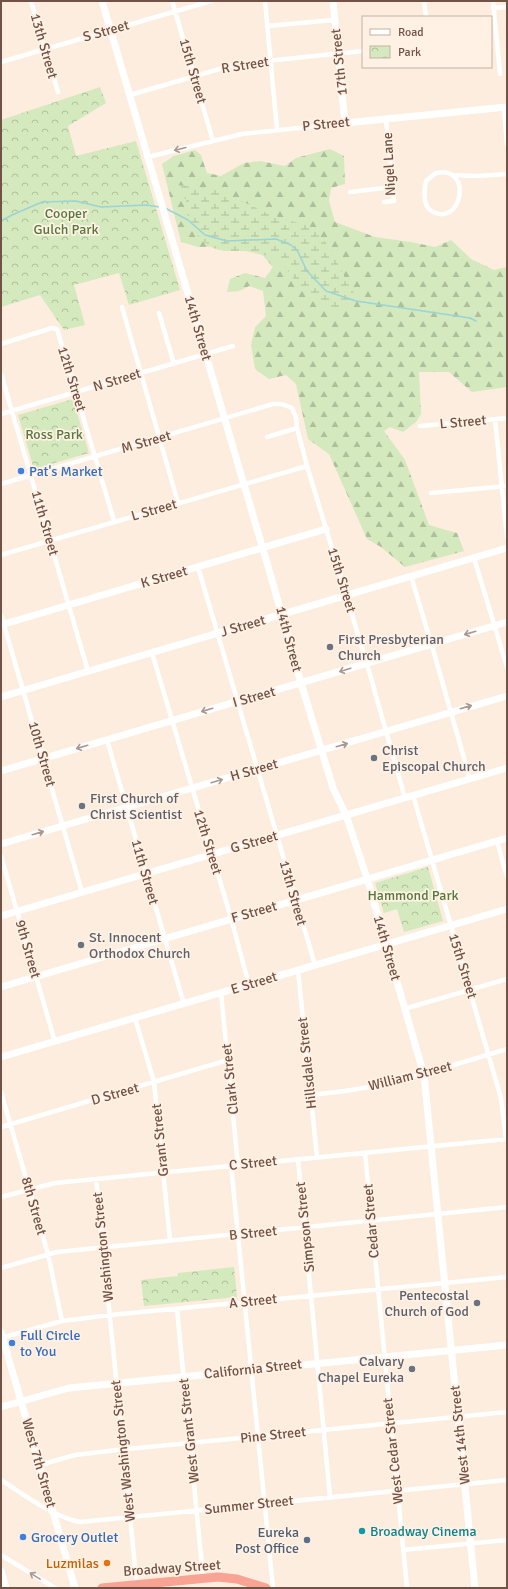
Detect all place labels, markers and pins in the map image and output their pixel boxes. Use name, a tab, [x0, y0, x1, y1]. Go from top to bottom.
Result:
place label: Pat's Market	[29, 463, 103, 480]
marker: Pat's Market	[16, 466, 26, 476]
place label: First Presbyterian Church	[338, 631, 444, 664]
marker: First Presbyterian Church	[325, 642, 335, 652]
place label: Christ Episcopal Church	[382, 742, 486, 775]
marker: Christ Episcopal Church	[369, 753, 379, 763]
place label: First Church of Christ Scientist	[90, 790, 182, 823]
marker: First Church of Christ Scientist	[77, 801, 87, 811]
place label: St. Innocent Orthodox Church	[89, 929, 190, 962]
marker: St. Innocent Orthodox Church	[76, 940, 86, 950]
place label: Pentecostal Church of God	[384, 1287, 469, 1320]
marker: Pentecostal Church of God	[472, 1298, 482, 1308]
place label: Full Circle to You	[20, 1327, 80, 1360]
marker: Full Circle to You	[7, 1338, 17, 1348]
place label: Calvary Chapel Eureka	[318, 1353, 404, 1386]
marker: Calvary Chapel Eureka	[407, 1364, 417, 1374]
place label: Broadway Cinema	[370, 1523, 477, 1540]
place label: Eureka Post Office	[235, 1524, 299, 1557]
marker: Broadway Cinema	[357, 1526, 367, 1536]
place label: Grocery Outlet	[31, 1529, 119, 1546]
marker: Grocery Outlet	[18, 1532, 28, 1542]
marker: Eureka Post Office	[302, 1535, 312, 1545]
place label: Luzmilas	[46, 1555, 99, 1572]
marker: Luzmilas	[102, 1558, 112, 1568]

